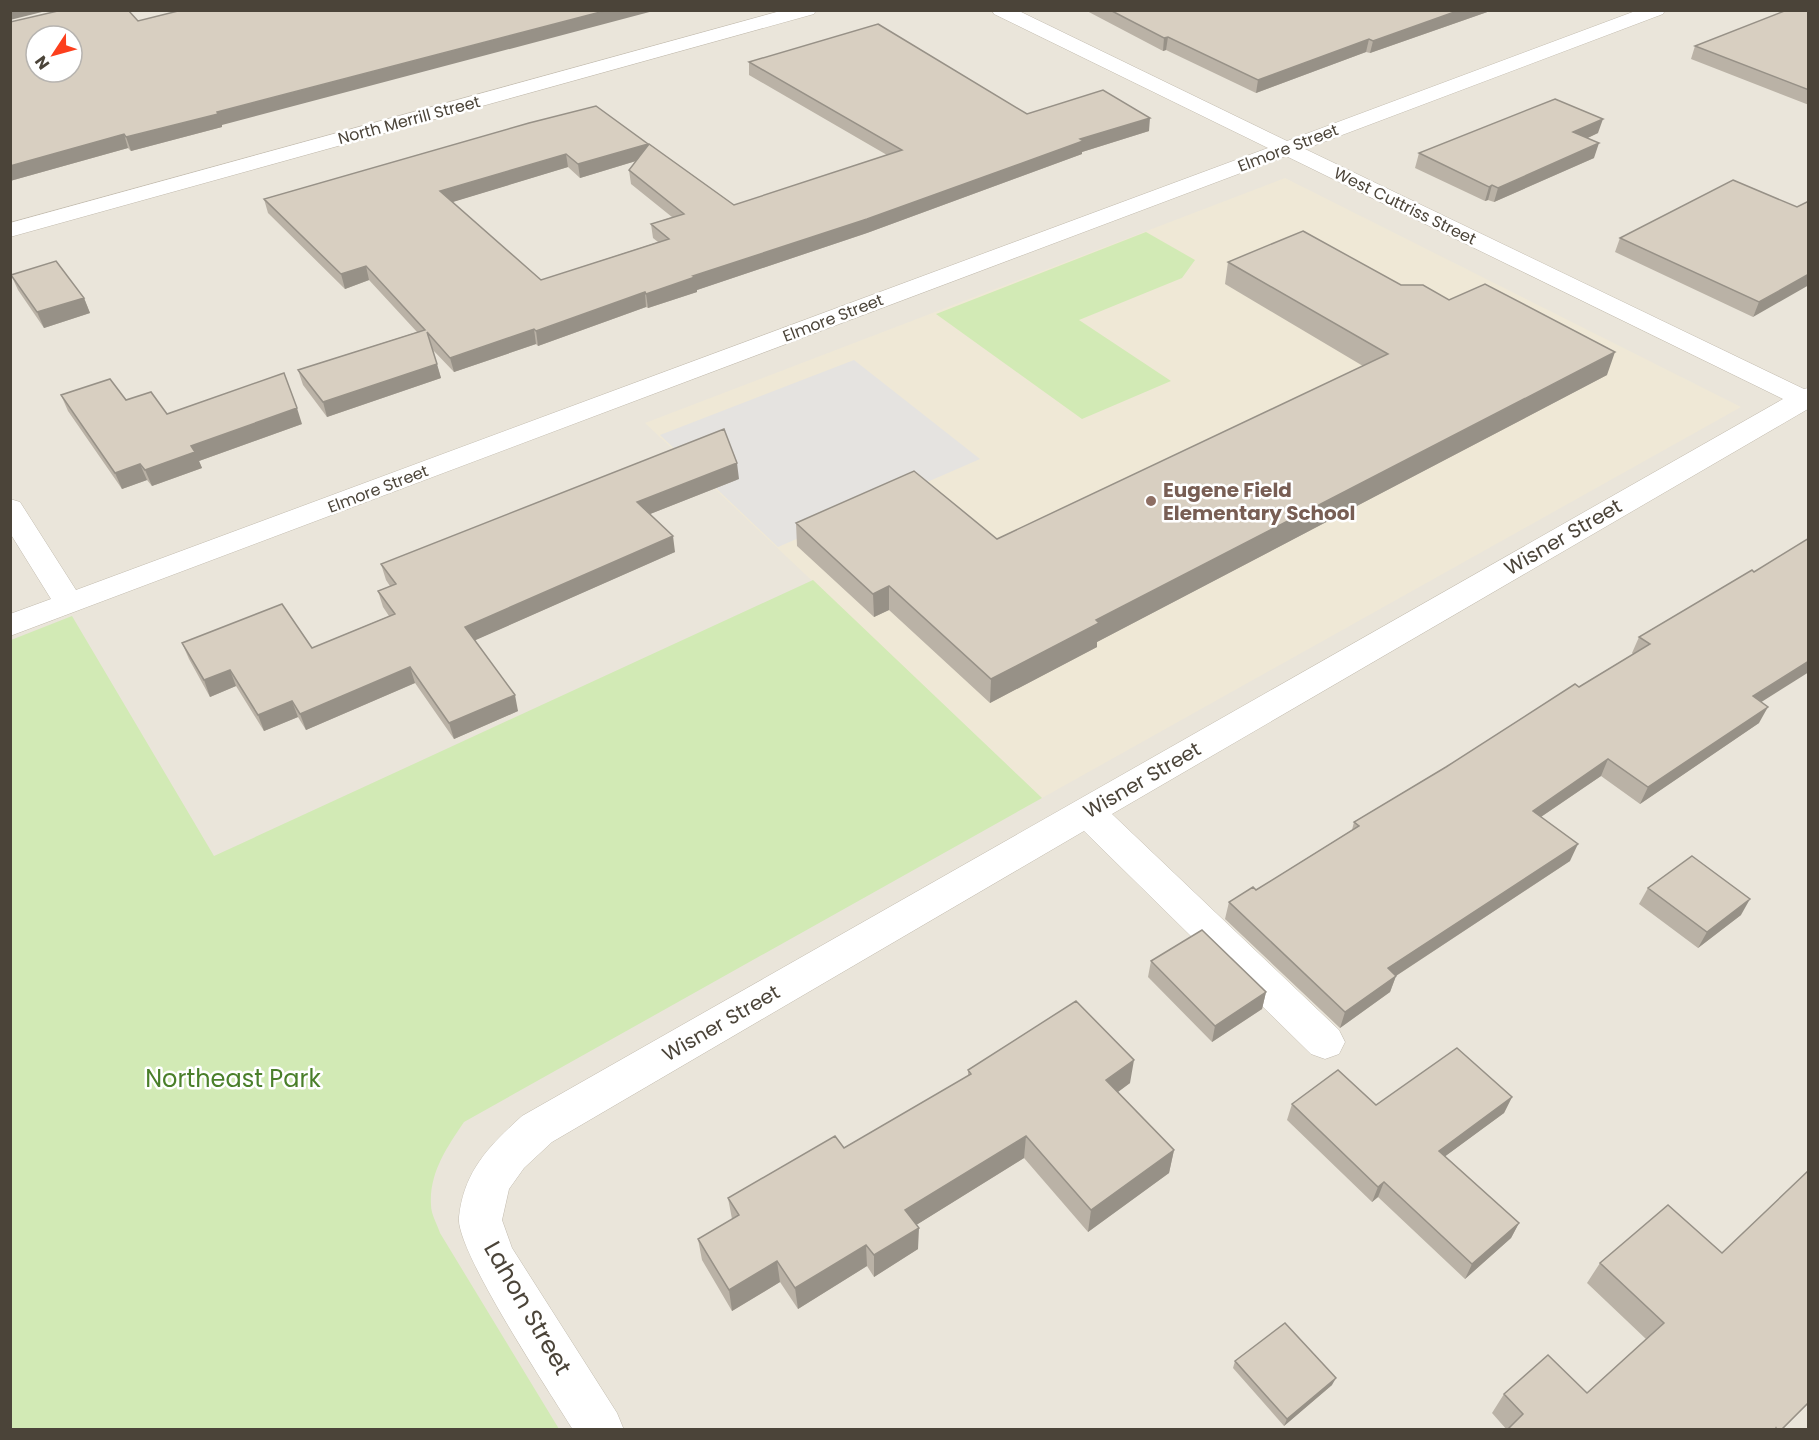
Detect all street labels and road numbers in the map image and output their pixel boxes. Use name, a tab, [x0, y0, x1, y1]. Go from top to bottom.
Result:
street label: North Merrill Street	[335, 90, 483, 150]
street label: Elmore Street	[1234, 118, 1342, 178]
street label: West Cuttriss Street	[1330, 161, 1480, 251]
street label: Elmore Street	[779, 288, 887, 348]
street label: Elmore Street	[324, 459, 432, 519]
street label: Wisner Street	[1499, 492, 1627, 582]
street label: Wisner Street	[1078, 735, 1206, 825]
street label: Wisner Street	[657, 978, 785, 1068]
street label: Lahon Street	[476, 1235, 580, 1381]

